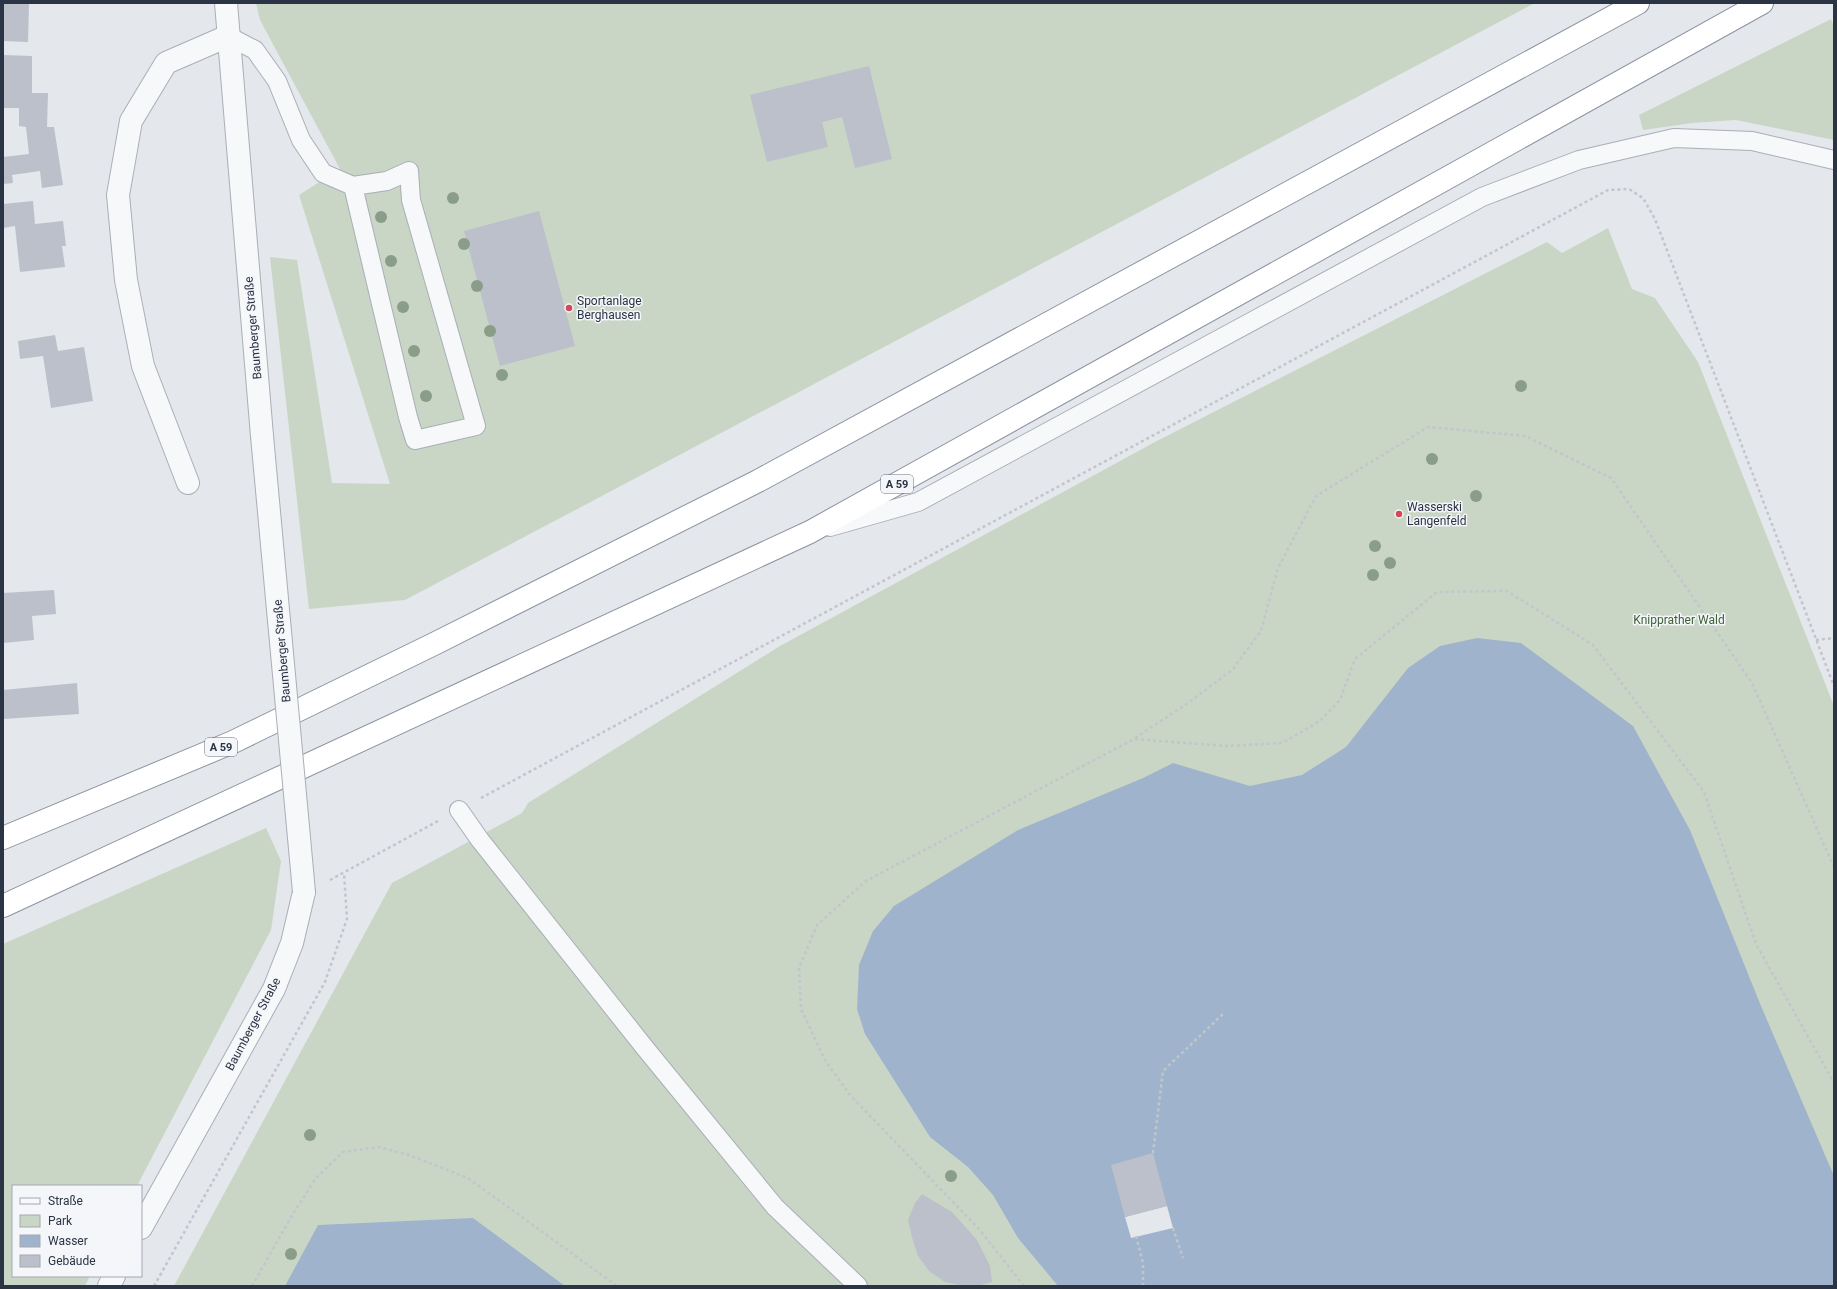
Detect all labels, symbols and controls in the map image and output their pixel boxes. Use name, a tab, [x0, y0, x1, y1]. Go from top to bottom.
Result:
street label: Baumberger Straße	[242, 276, 264, 380]
place label: Sportanlage Berghausen	[577, 294, 642, 322]
marker: Sportanlage Berghausen	[564, 303, 574, 313]
road number: A 59	[881, 475, 913, 493]
place label: Wasserski Langenfeld	[1407, 500, 1466, 528]
marker: Wasserski Langenfeld	[1394, 509, 1404, 519]
street label: Baumberger Straße	[271, 599, 293, 703]
park label: Knipprather Wald	[1633, 613, 1725, 627]
road number: A 59	[205, 738, 237, 756]
street label: Baumberger Straße	[223, 975, 283, 1073]
legend	[12, 1185, 142, 1277]
text: Straße	[48, 1194, 83, 1208]
text: Park	[48, 1214, 73, 1228]
text: Wasser	[48, 1234, 88, 1248]
text: Gebäude	[48, 1254, 96, 1268]

